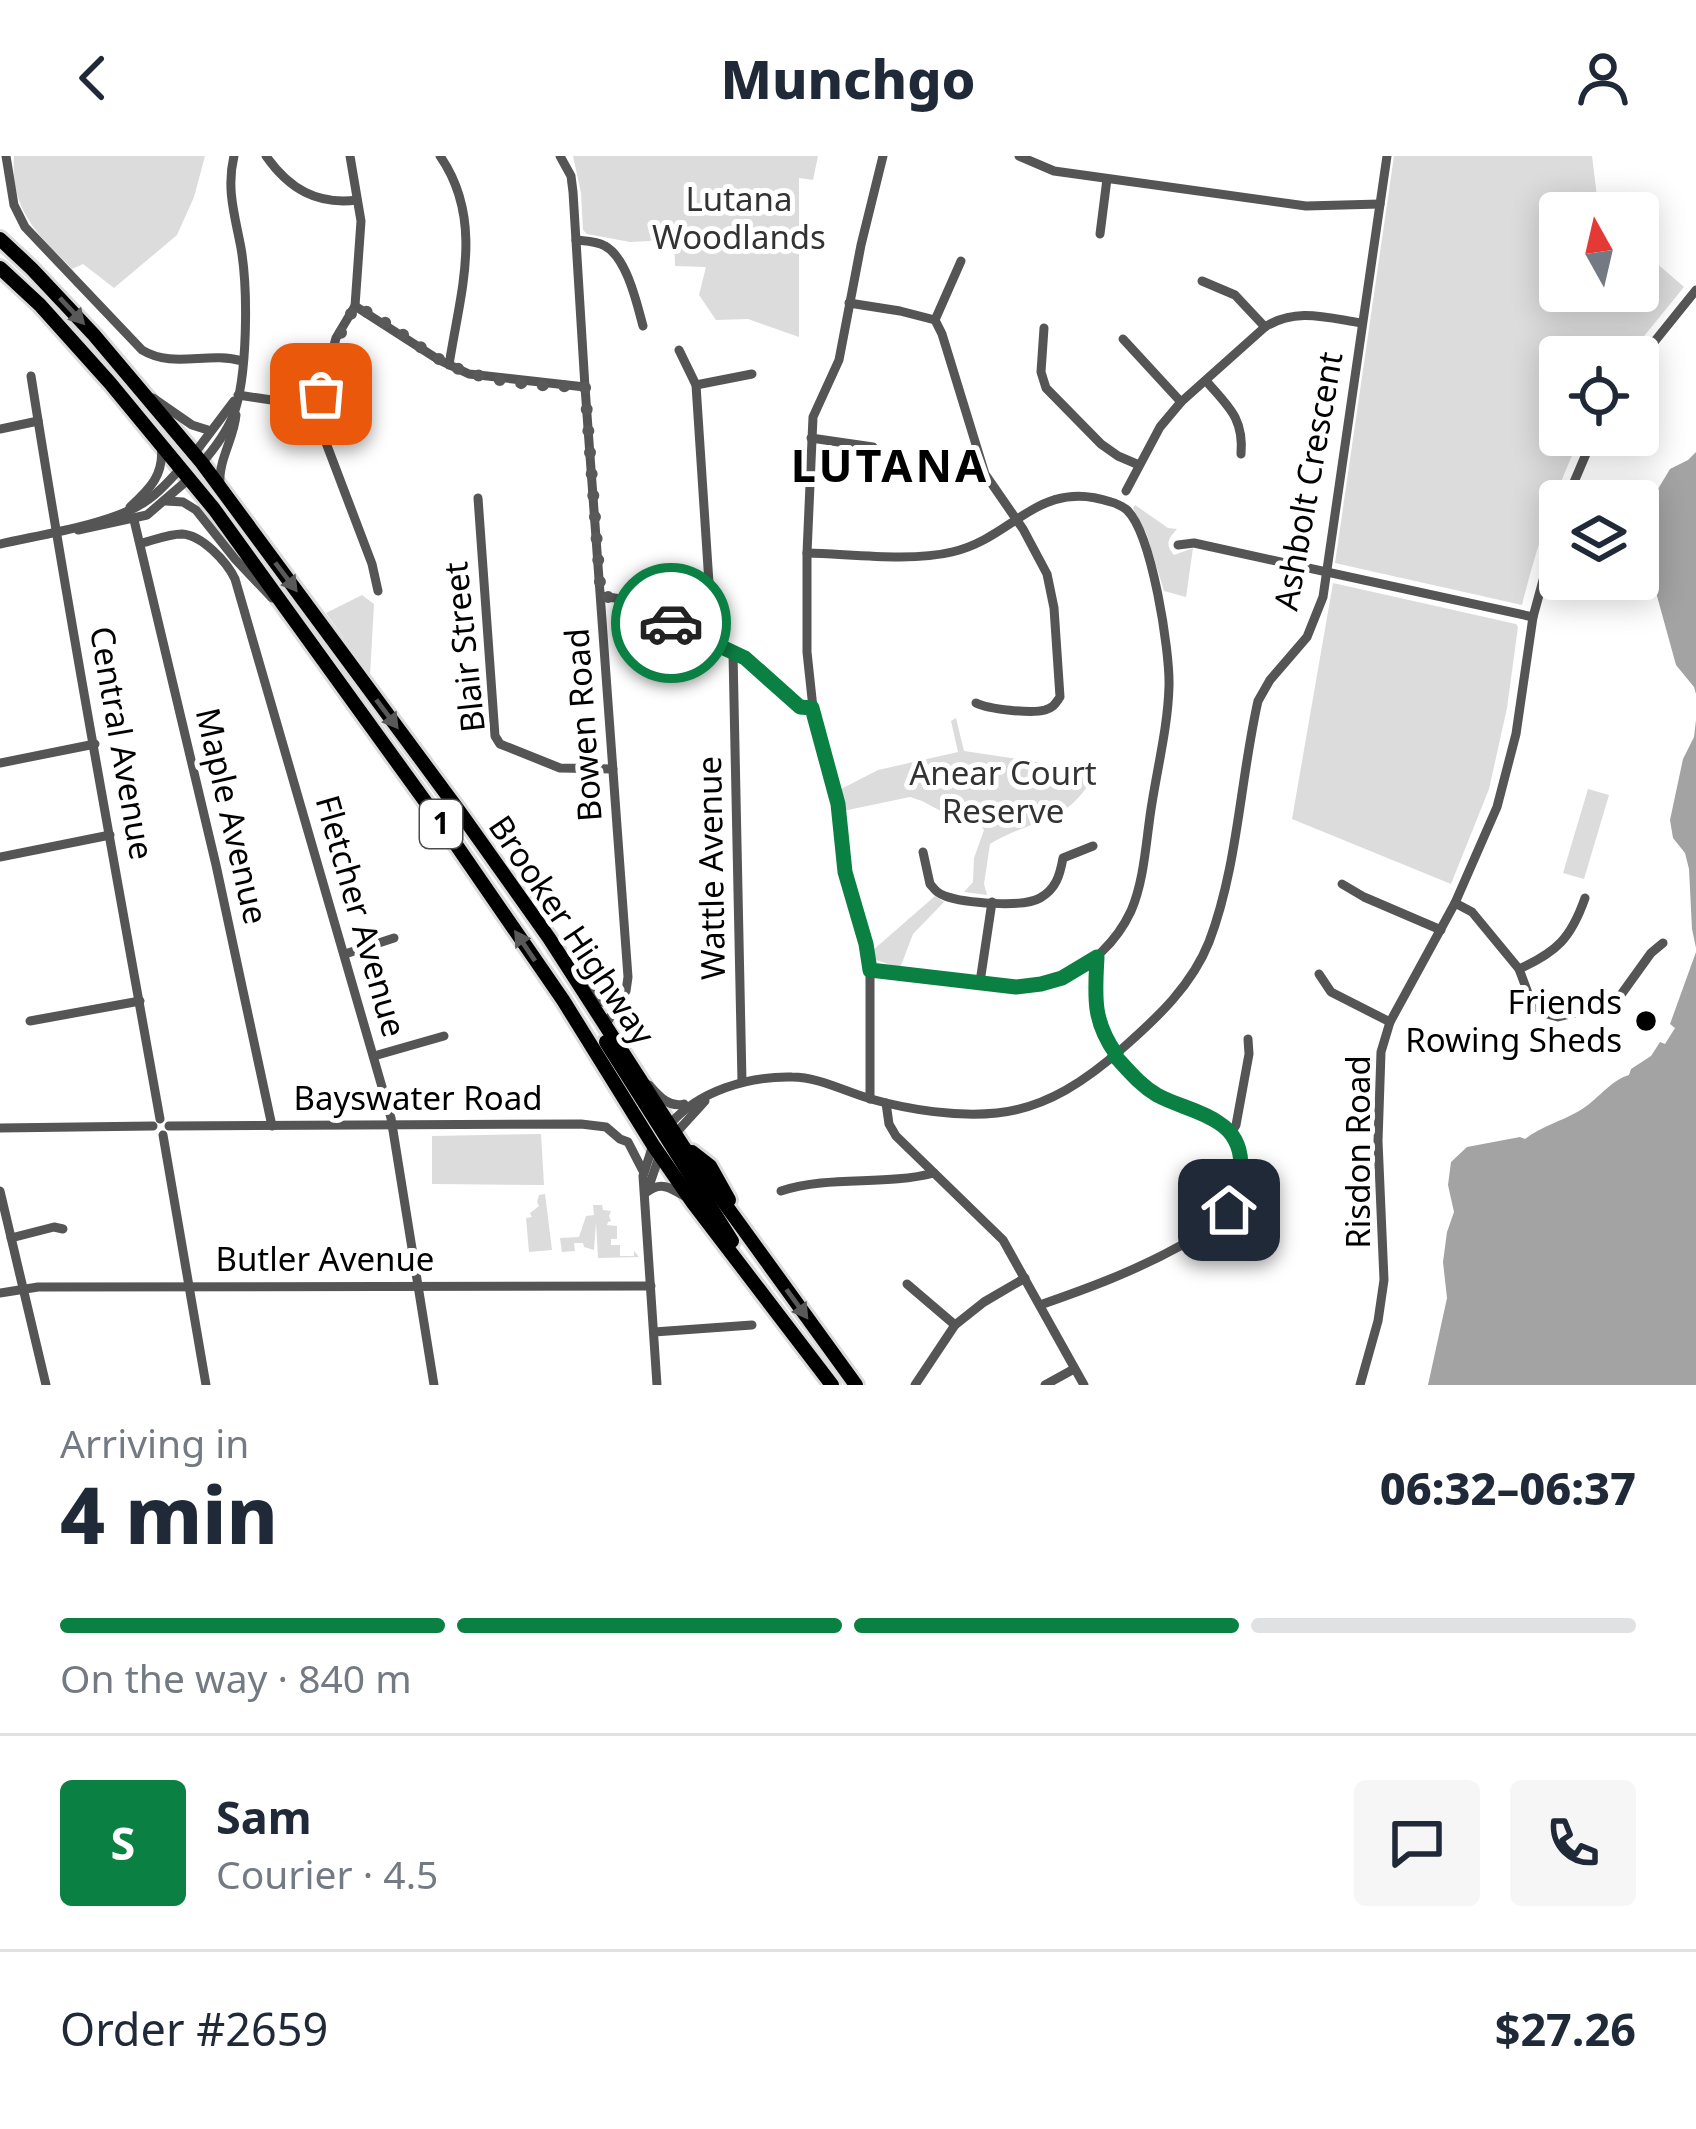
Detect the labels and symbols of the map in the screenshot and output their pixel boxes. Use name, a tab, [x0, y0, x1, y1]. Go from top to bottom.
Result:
park label: Lutana Woodlands	[652, 176, 826, 259]
north arrow	[1539, 192, 1659, 312]
one-way arrow	[58, 296, 85, 325]
pin	[270, 343, 372, 445]
street label: Ashbolt Crescent	[1263, 348, 1352, 614]
district label: LUTANA	[791, 434, 989, 495]
street label: Blair Street	[432, 559, 495, 735]
one-way arrow	[274, 561, 298, 592]
courier	[611, 563, 731, 683]
street label: Central Avenue	[80, 623, 165, 863]
street label: Bowen Road	[553, 627, 612, 823]
one-way arrow	[374, 698, 399, 730]
street label: Maple Avenue	[186, 703, 279, 928]
park label: Anear Court Reserve	[909, 750, 1097, 833]
street label: Wattle Avenue	[686, 756, 735, 980]
street label: Fletcher Avenue	[306, 790, 417, 1042]
road number: 1	[420, 800, 462, 848]
street label: Brooker Highway	[479, 806, 666, 1053]
one-way arrow	[515, 930, 537, 963]
place label: Friends Rowing Sheds	[1405, 979, 1622, 1062]
marker: Friends Rowing Sheds	[1633, 1008, 1659, 1034]
street label: Risdon Road	[1335, 1055, 1380, 1249]
street label: Bayswater Road	[293, 1075, 543, 1120]
pin	[1178, 1159, 1280, 1261]
street label: Butler Avenue	[216, 1236, 434, 1281]
one-way arrow	[784, 1288, 808, 1320]

